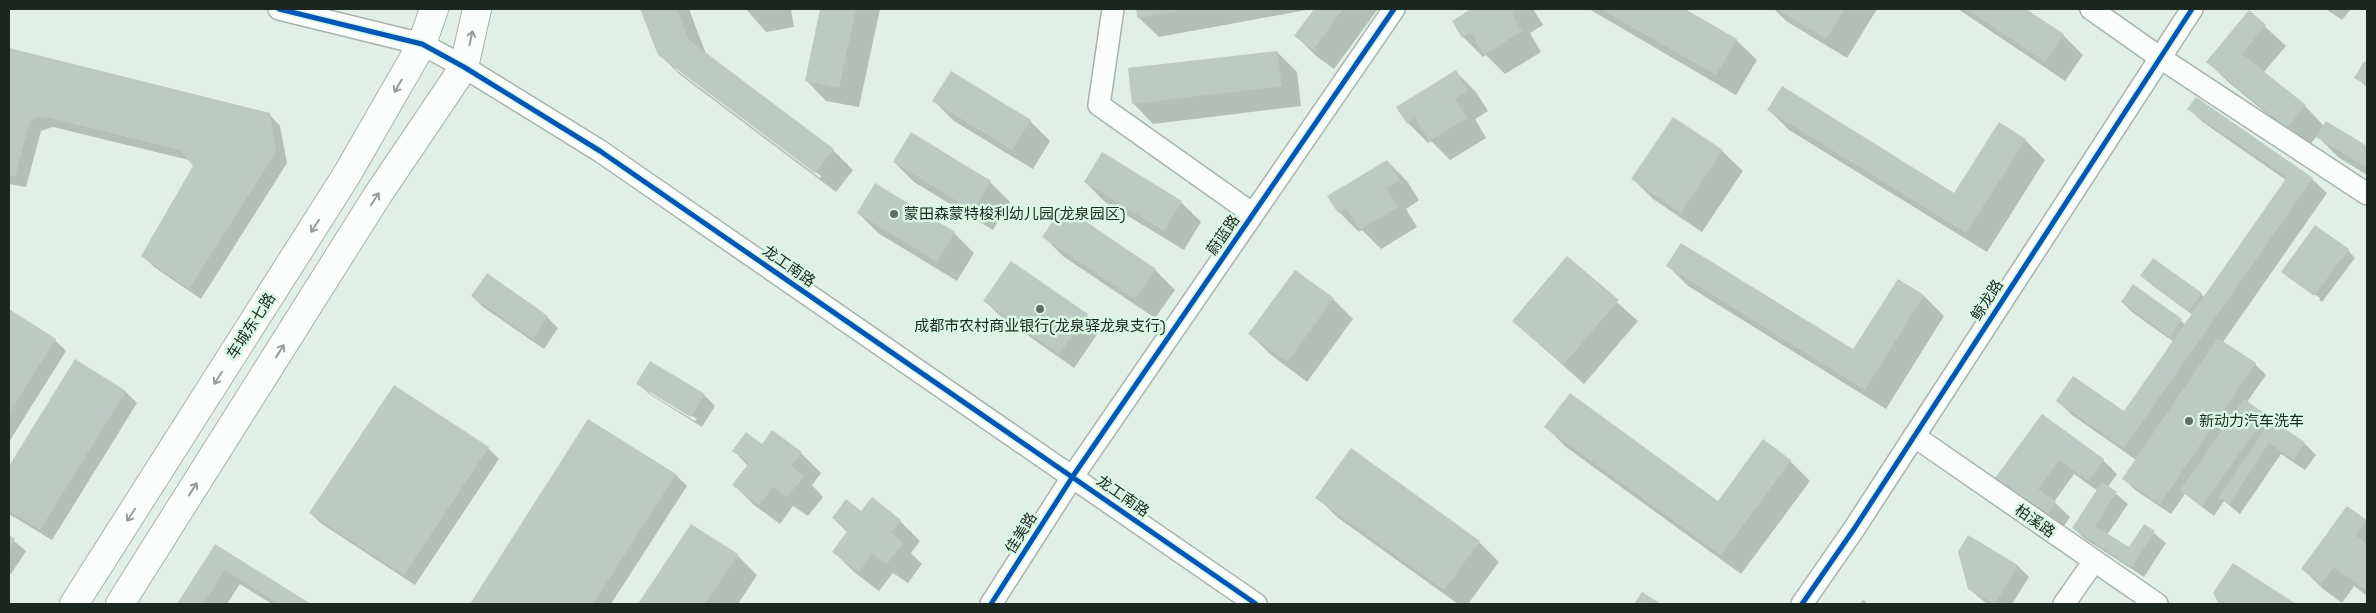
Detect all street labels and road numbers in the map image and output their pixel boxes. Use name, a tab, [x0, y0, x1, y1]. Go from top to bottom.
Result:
street label: 蔚蓝路	[1202, 211, 1243, 259]
street label: 龙工南路	[759, 241, 819, 291]
street label: 鲸龙路	[1966, 276, 2007, 324]
street label: 车城东七路	[222, 289, 279, 362]
street label: 龙工南路	[1093, 471, 1153, 521]
street label: 柏溪路	[2011, 500, 2059, 541]
street label: 佳美路	[1001, 509, 1041, 557]

